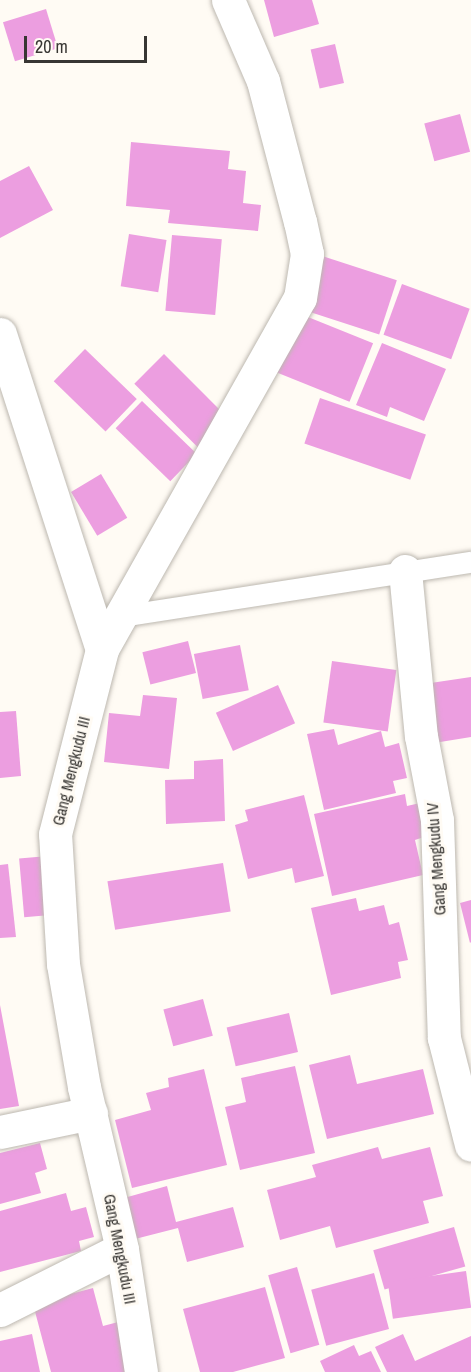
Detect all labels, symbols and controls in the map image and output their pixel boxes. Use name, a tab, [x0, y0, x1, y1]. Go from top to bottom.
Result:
scale bar	[27, 24, 150, 62]
text: 20 m	[35, 34, 68, 59]
street label: Gang Mengkudu III	[48, 715, 94, 827]
street label: Gang Mengkudu IV	[422, 802, 450, 916]
street label: Gang Mengkudu III	[100, 1192, 140, 1306]

